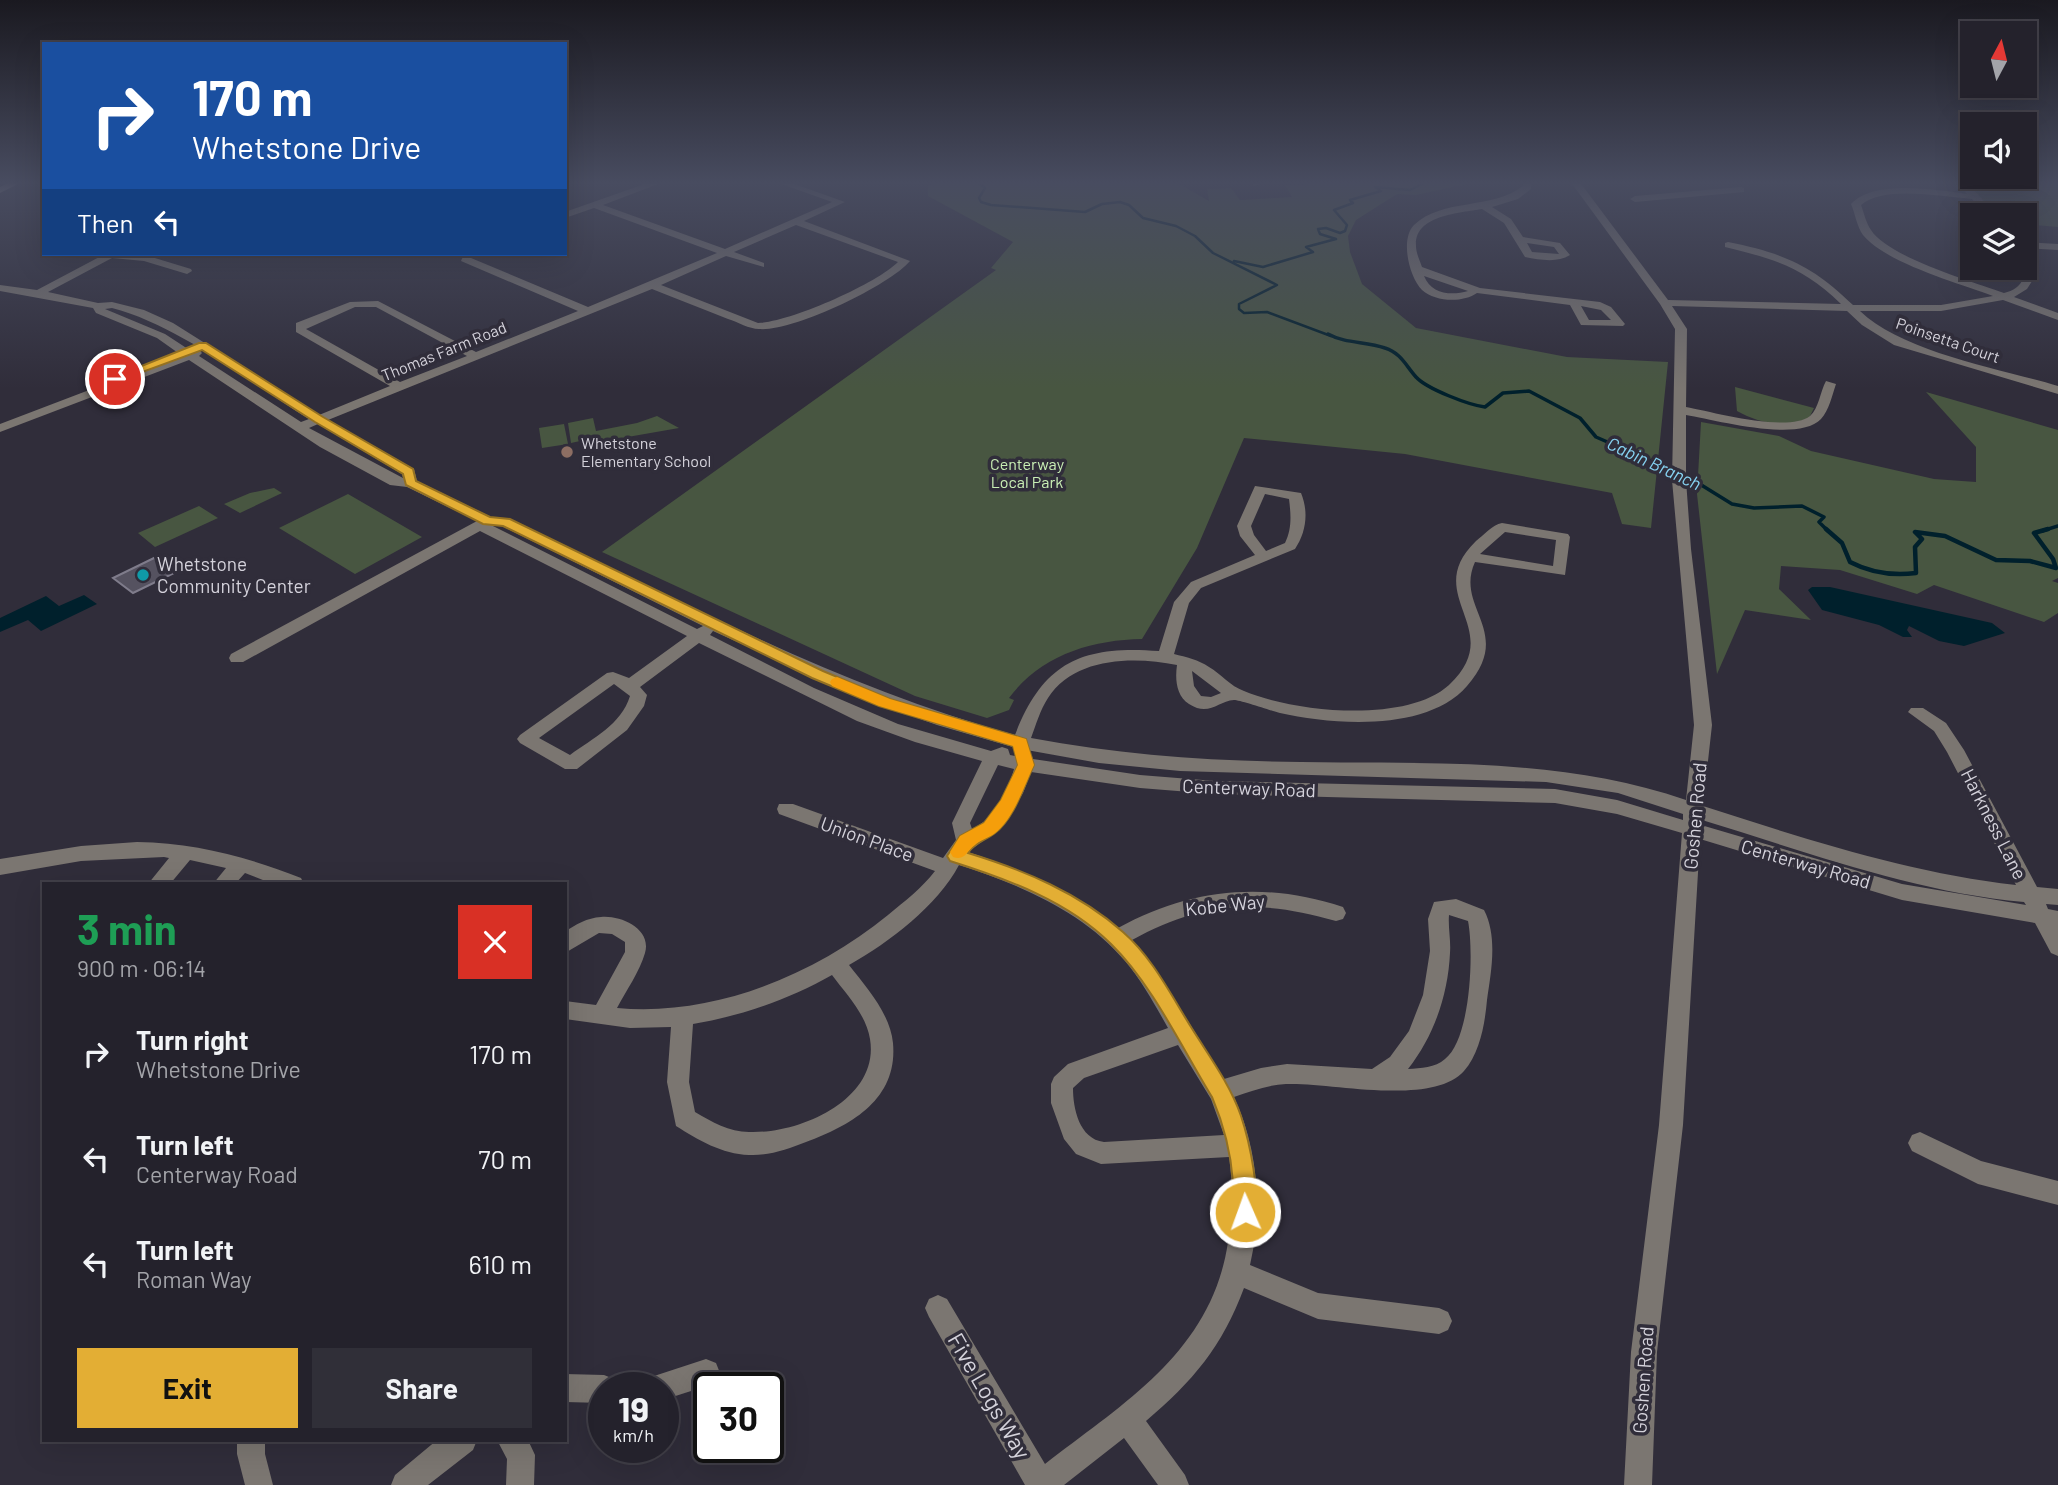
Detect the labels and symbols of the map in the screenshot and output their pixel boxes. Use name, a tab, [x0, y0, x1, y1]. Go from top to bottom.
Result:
north arrow	[1960, 21, 2037, 98]
street label: Poinsetta Court	[1894, 313, 2003, 366]
street label: Thomas Farm Road	[379, 317, 509, 384]
pin	[85, 349, 145, 409]
water label: Cabin Branch	[1604, 432, 1705, 494]
place label: Whetstone Elementary School	[581, 433, 711, 470]
marker: Whetstone Elementary School	[559, 444, 575, 460]
park label: Centerway Local Park	[990, 454, 1065, 491]
place label: Whetstone Community Center	[157, 552, 311, 597]
marker: Whetstone Community Center	[135, 567, 151, 583]
street label: Goshen Road	[1678, 761, 1711, 870]
street label: Harkness Lane	[1957, 765, 2032, 883]
street label: Centerway Road	[1182, 774, 1316, 801]
street label: Union Place	[818, 811, 917, 866]
street label: Centerway Road	[1739, 834, 1874, 893]
street label: Kobe Way	[1184, 889, 1266, 920]
position arrow	[1208, 1175, 1282, 1249]
street label: Goshen Road	[1627, 1326, 1658, 1434]
street label: Five Logs Way	[942, 1327, 1037, 1464]
speed limit sign: 30	[693, 1372, 784, 1463]

